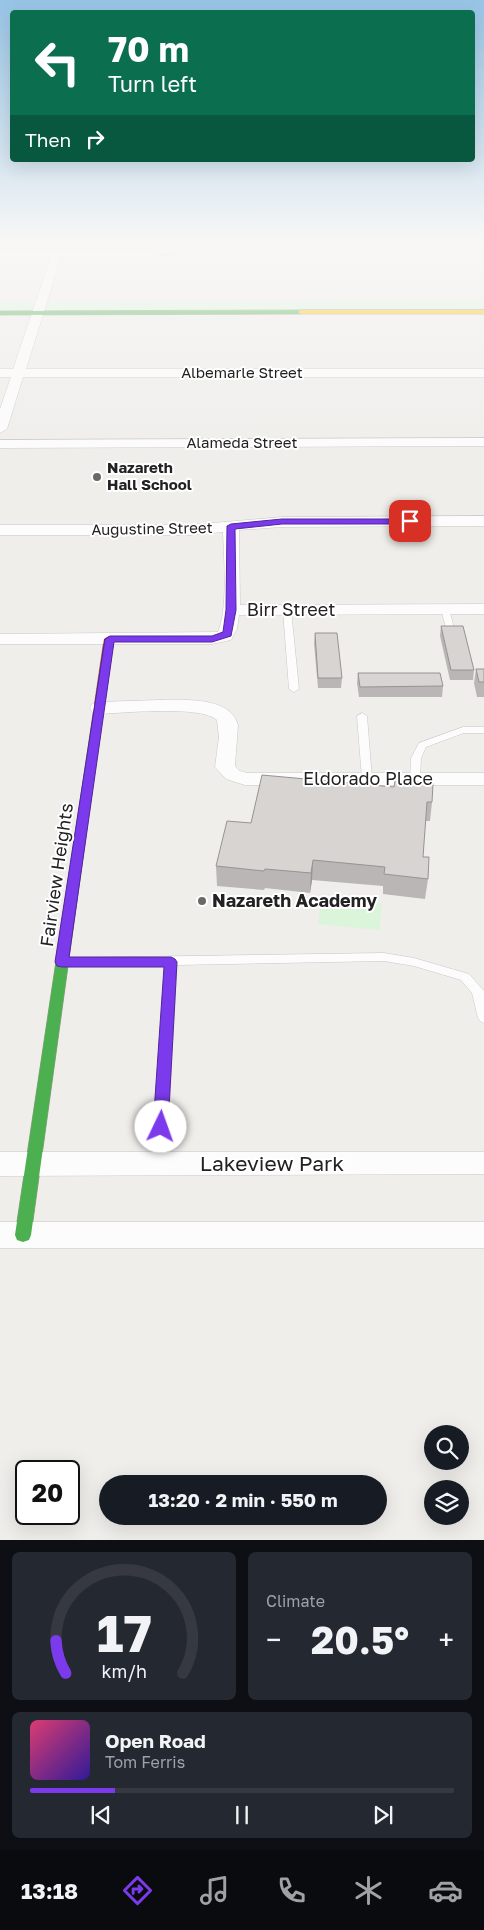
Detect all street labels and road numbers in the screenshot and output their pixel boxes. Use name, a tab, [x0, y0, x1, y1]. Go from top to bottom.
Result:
street label: Albemarle Street	[181, 363, 303, 381]
street label: Alameda Street	[187, 433, 297, 451]
street label: Augustine Street	[91, 518, 213, 538]
street label: Birr Street	[247, 598, 335, 620]
street label: Eldorado Place	[303, 767, 433, 789]
street label: Fairview Heights	[35, 802, 77, 948]
street label: Lakeview Park	[200, 1150, 344, 1176]

